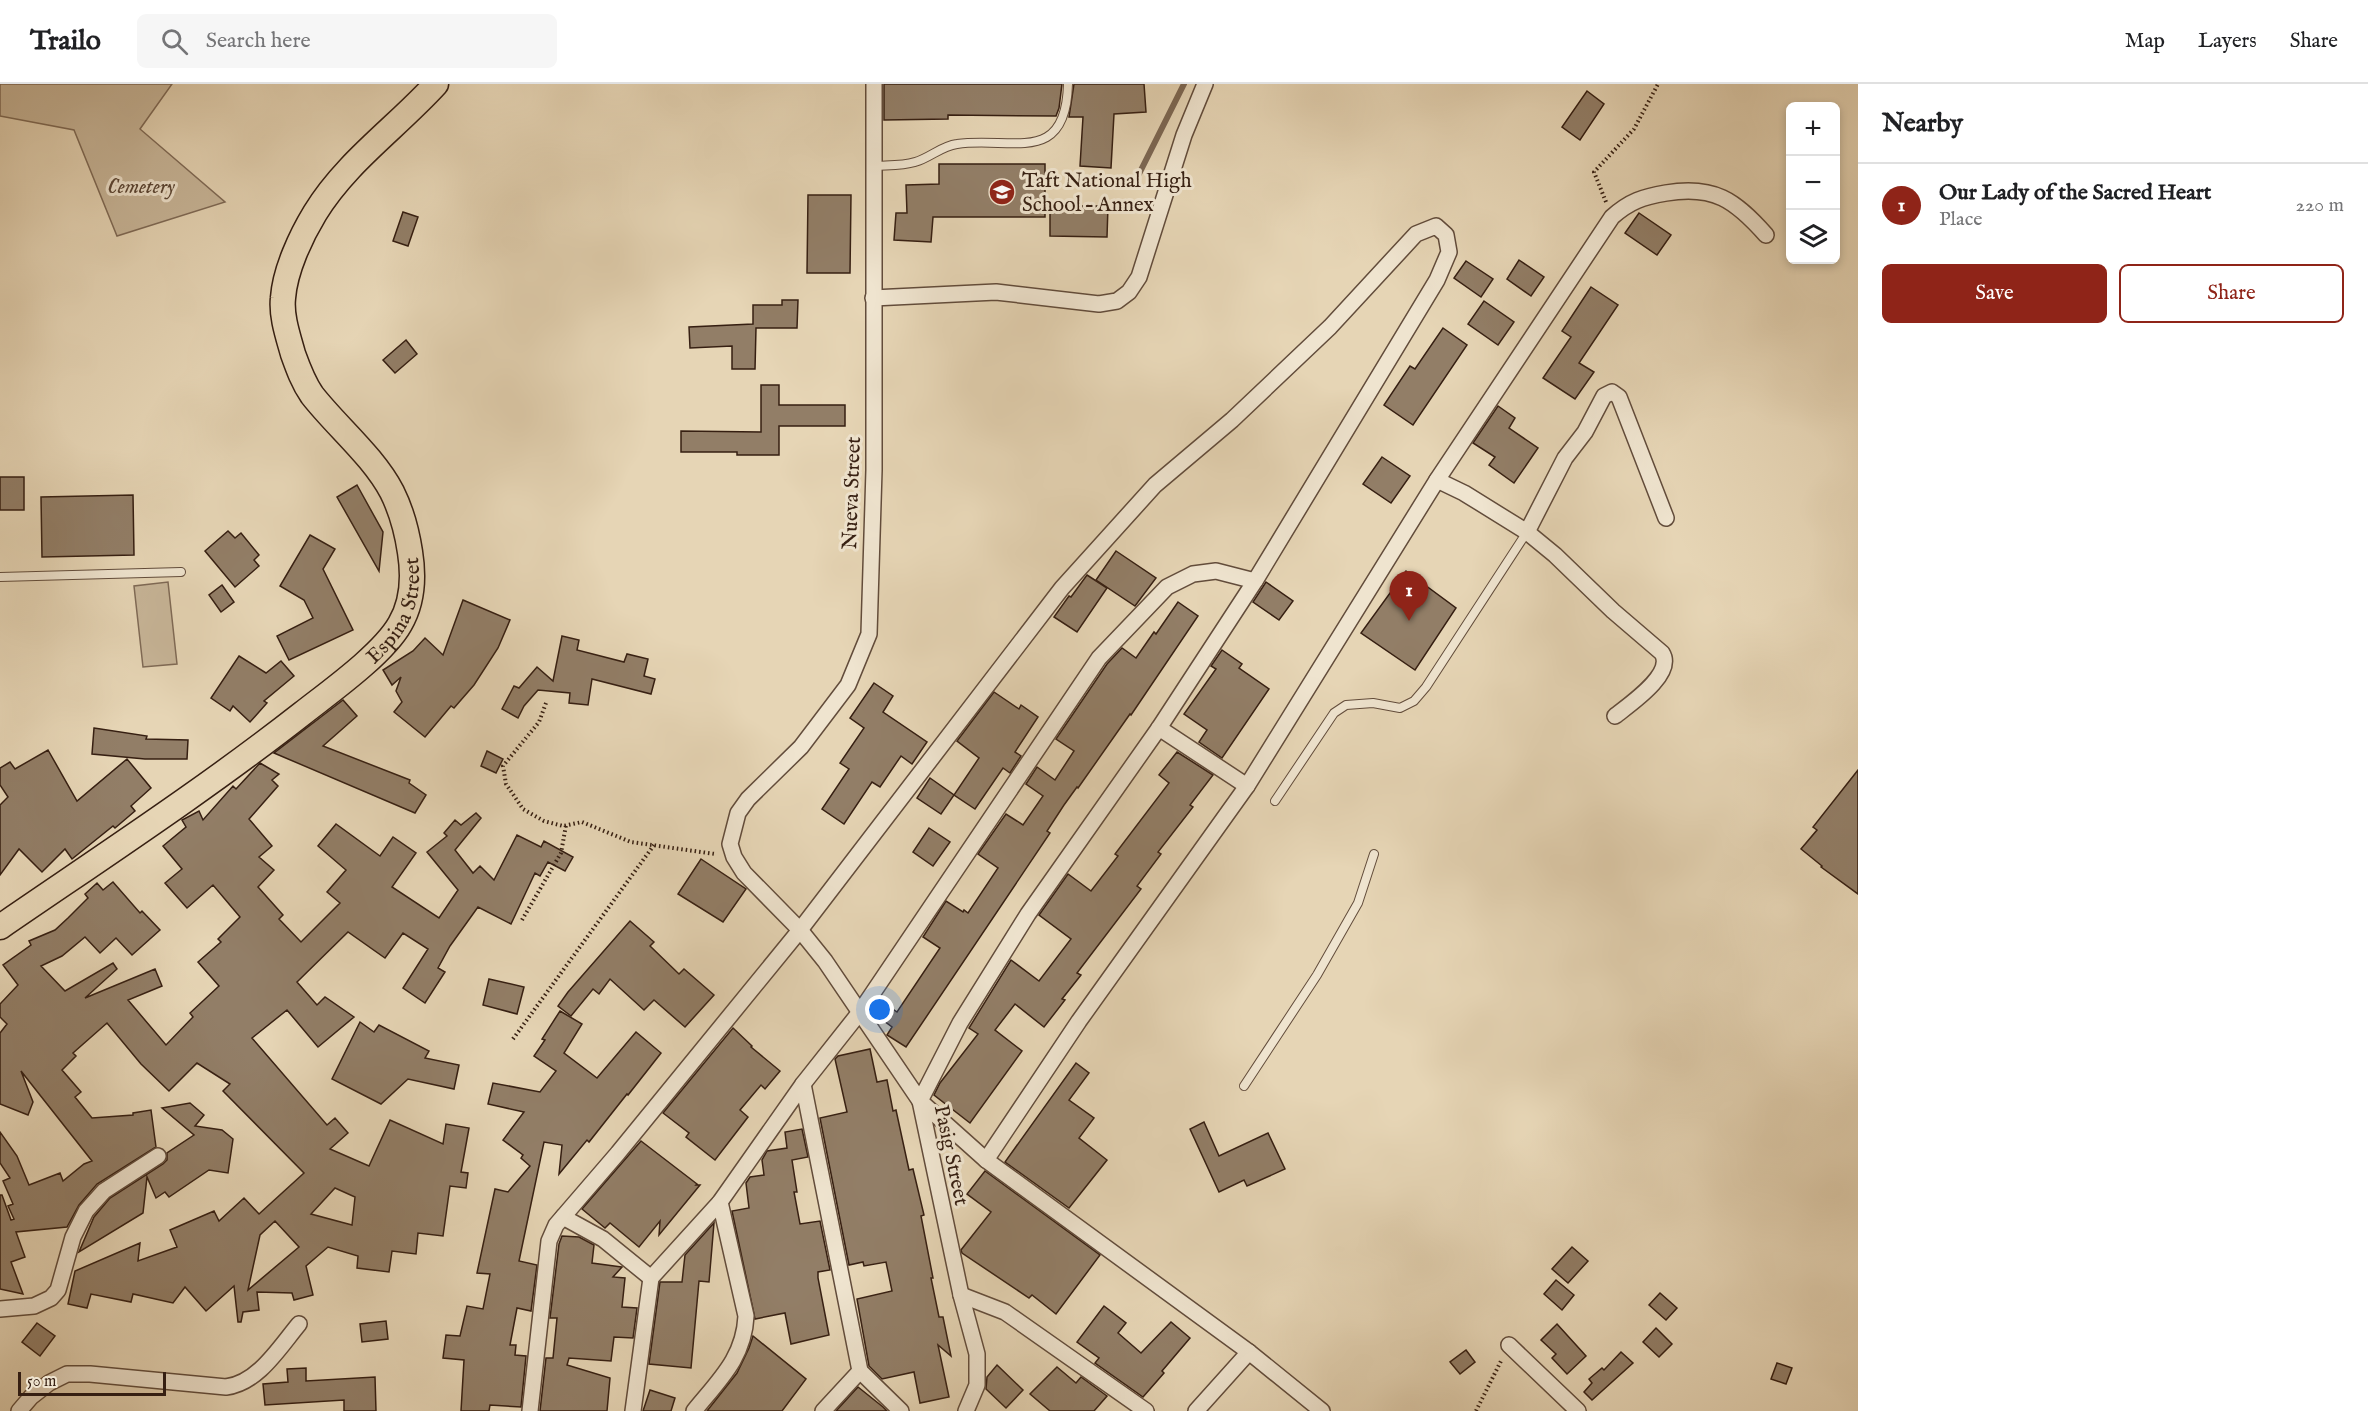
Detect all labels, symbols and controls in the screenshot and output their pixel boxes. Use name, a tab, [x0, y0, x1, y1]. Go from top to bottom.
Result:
search box	[137, 14, 557, 68]
text: Trailo	[30, 24, 101, 59]
icon: search	[158, 25, 191, 58]
text: Search here	[206, 27, 311, 55]
text: Map	[2125, 28, 2165, 55]
text: Layers	[2198, 28, 2257, 55]
text: Share	[2290, 28, 2338, 55]
map controls	[1786, 102, 1840, 264]
button: +	[1786, 102, 1840, 156]
text: Nearby	[1882, 107, 1963, 140]
button: −	[1786, 156, 1840, 210]
place label: Taft National High School – Annex	[1022, 168, 1192, 219]
park label: Cemetery	[107, 174, 175, 201]
school or university icon: Taft National High School – Annex	[987, 177, 1017, 207]
text: Our Lady of the Sacred Heart	[1939, 179, 2211, 207]
text: 1	[1898, 193, 1905, 218]
text: 220 m	[2296, 193, 2344, 218]
text: Place	[1939, 207, 1982, 232]
button: layers	[1786, 210, 1840, 264]
button: Save	[1882, 264, 2107, 323]
button: Share	[2119, 264, 2344, 323]
street label: Nueva Street	[837, 436, 868, 550]
street label: Espina Street	[361, 556, 427, 670]
pin: 1	[1390, 572, 1428, 621]
your location	[865, 995, 894, 1024]
street label: Pasig Street	[927, 1103, 974, 1208]
scale bar	[18, 1369, 166, 1396]
text: 50 m	[27, 1372, 56, 1392]

